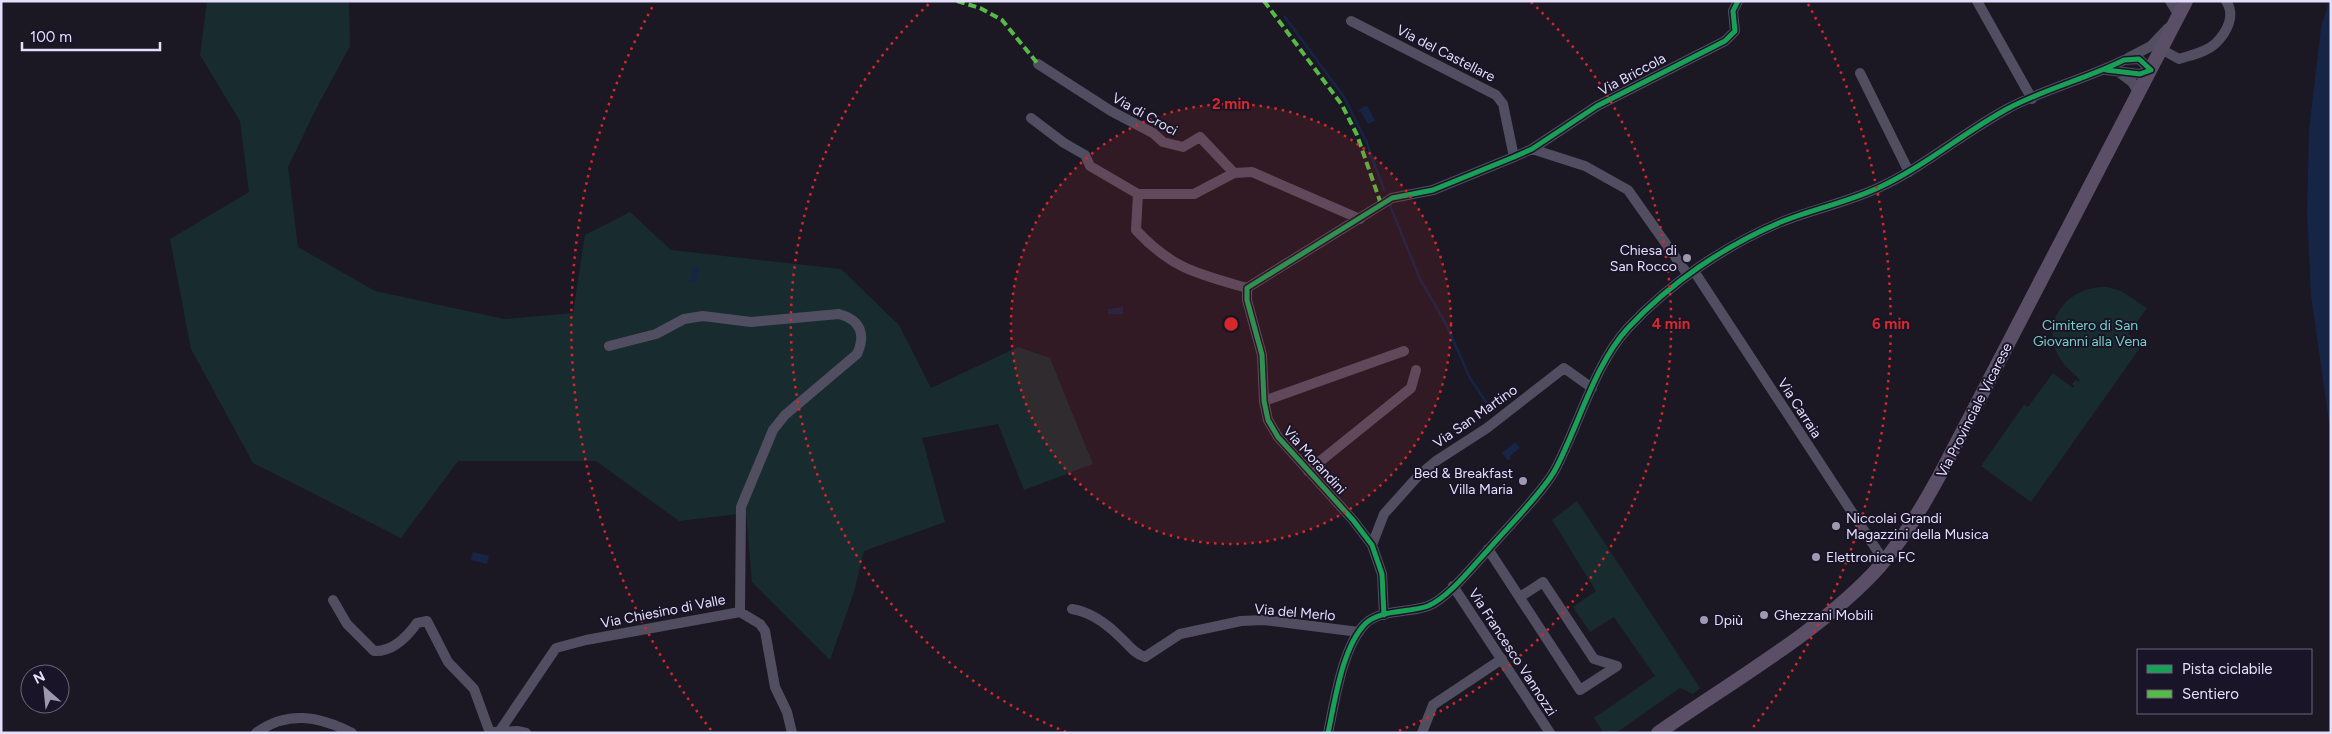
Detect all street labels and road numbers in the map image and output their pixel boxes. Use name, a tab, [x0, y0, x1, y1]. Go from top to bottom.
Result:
street label: Via del Castellare	[1394, 21, 1498, 86]
street label: Via Briccola	[1596, 50, 1669, 99]
street label: Via di Croci	[1109, 89, 1180, 139]
street label: Via Provinciale Vicarese	[1933, 340, 2016, 480]
street label: Via Carraia	[1774, 375, 1825, 441]
street label: Via San Martino	[1430, 381, 1521, 452]
street label: Via Morandini	[1280, 423, 1350, 498]
street label: Via Francesco Vannozzi	[1465, 585, 1560, 719]
street label: Via Chiesino di Valle	[599, 591, 727, 632]
street label: Via del Merlo	[1254, 600, 1336, 625]

